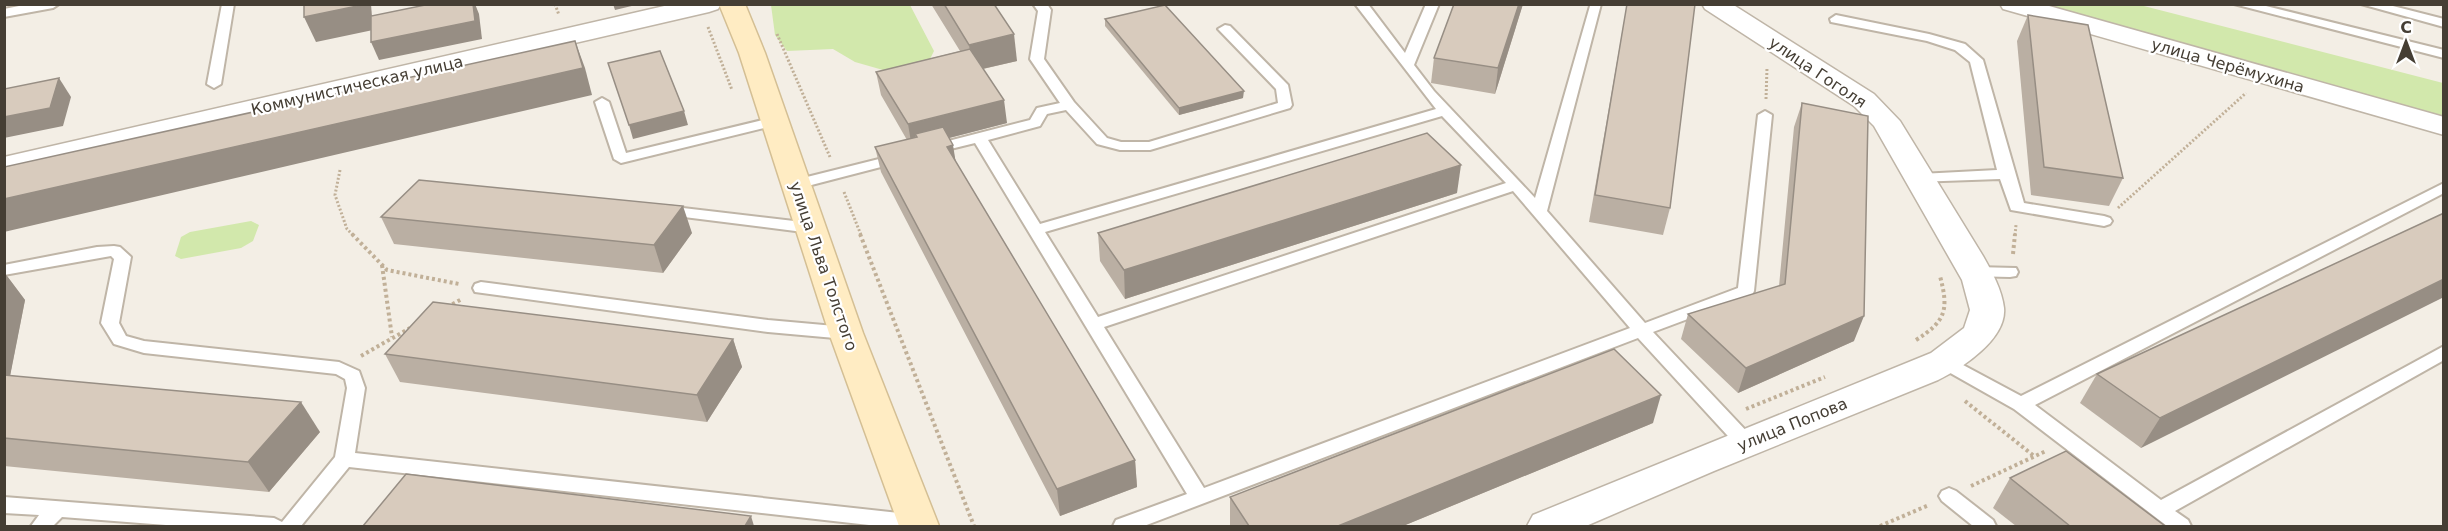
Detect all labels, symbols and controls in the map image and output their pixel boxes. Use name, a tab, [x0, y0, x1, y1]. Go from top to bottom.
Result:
north arrow	[2376, 12, 2436, 72]
text: С	[2400, 18, 2412, 37]
street label: улица Гоголя	[1765, 33, 1870, 112]
street label: улица Черёмухина	[2149, 35, 2307, 96]
street label: Коммунистическая улица	[249, 52, 465, 119]
street label: улица Льва Толстого	[786, 179, 861, 353]
street label: улица Попова	[1734, 394, 1850, 455]

